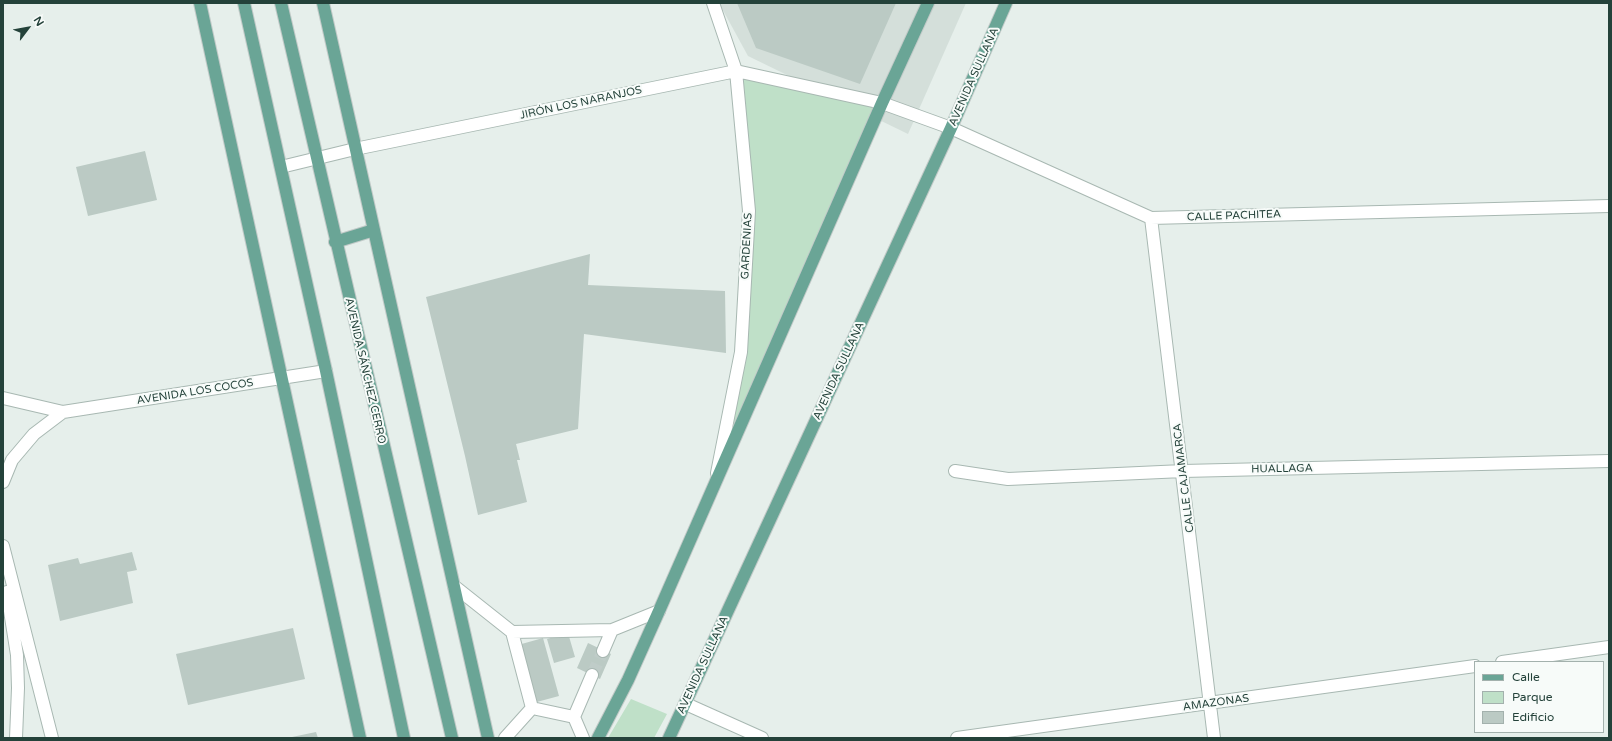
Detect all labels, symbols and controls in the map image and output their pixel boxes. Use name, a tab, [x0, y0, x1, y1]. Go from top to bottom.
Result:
north arrow	[8, 8, 48, 48]
text: N	[31, 14, 46, 29]
street label: AVENIDA SULLANA	[946, 26, 1002, 128]
street label: JIRÓN LOS NARANJOS	[519, 84, 643, 122]
street label: CALLE PACHITEA	[1187, 208, 1281, 224]
street label: GARDENIAS	[739, 212, 755, 280]
street label: AVENIDA SÁNCHEZ CERRO	[342, 297, 388, 445]
street label: AVENIDA SULLANA	[811, 320, 867, 422]
street label: AVENIDA LOS COCOS	[136, 376, 254, 408]
street label: CALLE CAJAMARCA	[1171, 423, 1197, 533]
street label: HUALLAGA	[1251, 462, 1313, 476]
street label: AVENIDA SULLANA	[675, 614, 731, 716]
legend	[1474, 661, 1604, 733]
text: Calle	[1512, 670, 1540, 684]
text: Parque	[1512, 690, 1553, 704]
street label: AMAZONAS	[1182, 692, 1250, 714]
text: Edificio	[1512, 710, 1554, 724]

